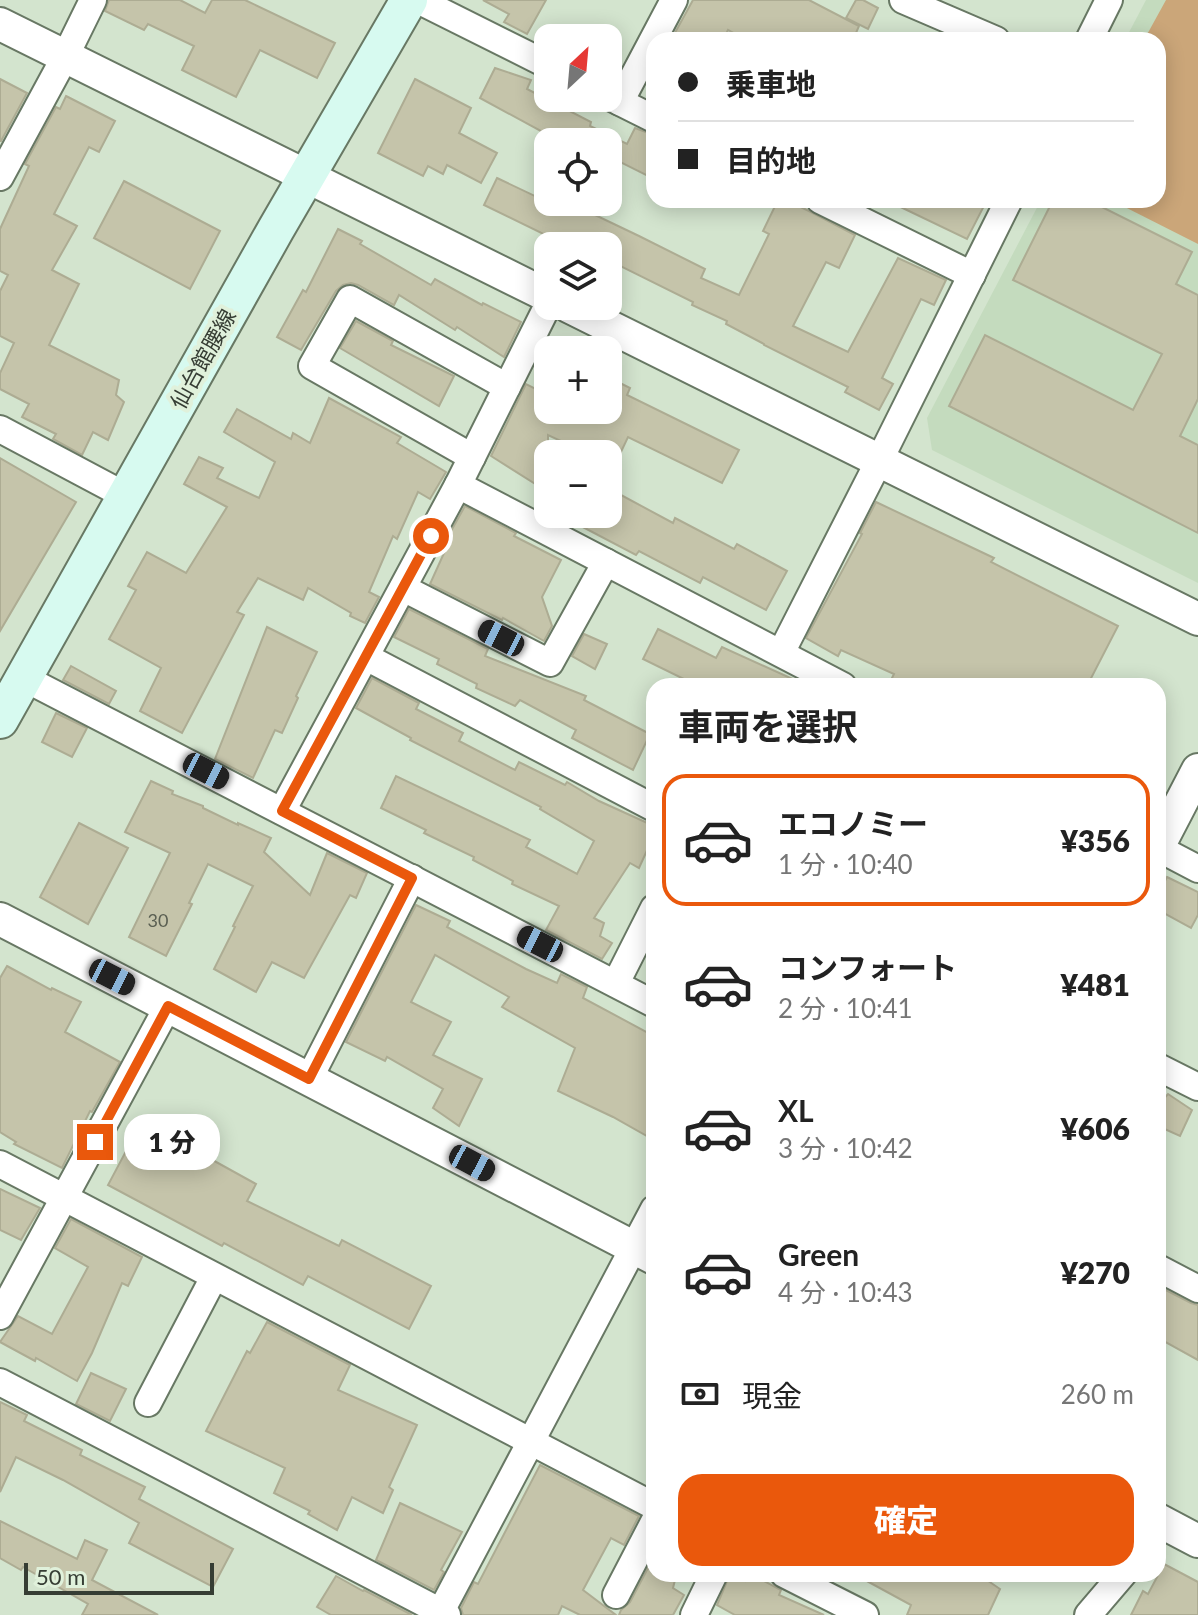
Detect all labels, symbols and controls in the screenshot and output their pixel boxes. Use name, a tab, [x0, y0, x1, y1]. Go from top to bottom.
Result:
north arrow	[534, 24, 622, 112]
map controls	[534, 24, 622, 528]
text: 乗車地	[726, 65, 816, 101]
button: locate	[534, 128, 622, 216]
text: 目的地	[726, 142, 816, 178]
button: layers	[534, 232, 622, 320]
street label: 仙台館腰線	[164, 304, 241, 413]
button: +	[534, 336, 622, 424]
button: −	[534, 440, 622, 528]
route start	[413, 518, 449, 554]
car	[474, 616, 528, 660]
text: 車両を選択	[678, 704, 858, 748]
car	[179, 749, 233, 793]
icon: car	[682, 804, 754, 876]
text: エコノミー	[778, 805, 928, 841]
text: ¥356	[1060, 822, 1130, 858]
text: 1 分 · 10:40	[778, 848, 913, 880]
house number: 30	[148, 909, 168, 931]
car	[513, 922, 567, 966]
icon: car	[682, 948, 754, 1020]
text: コンフォート	[778, 949, 957, 985]
car	[85, 955, 139, 999]
text: ¥481	[1060, 966, 1130, 1002]
text: 2 分 · 10:41	[778, 992, 913, 1024]
icon: car	[682, 1092, 754, 1164]
text: XL	[778, 1092, 814, 1128]
text: ¥606	[1060, 1110, 1130, 1146]
callout: 1 分	[123, 1114, 219, 1170]
route end	[77, 1124, 113, 1160]
text: 1 分	[148, 1126, 196, 1158]
text: 3 分 · 10:42	[778, 1132, 913, 1164]
car	[445, 1141, 499, 1185]
icon: car	[682, 1236, 754, 1308]
text: Green	[778, 1236, 859, 1272]
text: ¥270	[1060, 1254, 1130, 1290]
text: 4 分 · 10:43	[778, 1276, 913, 1308]
icon: cash	[678, 1372, 722, 1416]
text: 現金	[742, 1377, 802, 1413]
text: 260 m	[1061, 1378, 1134, 1410]
button: 確定	[678, 1474, 1134, 1566]
scale bar	[24, 1559, 214, 1595]
text: 50 m	[36, 1563, 85, 1590]

